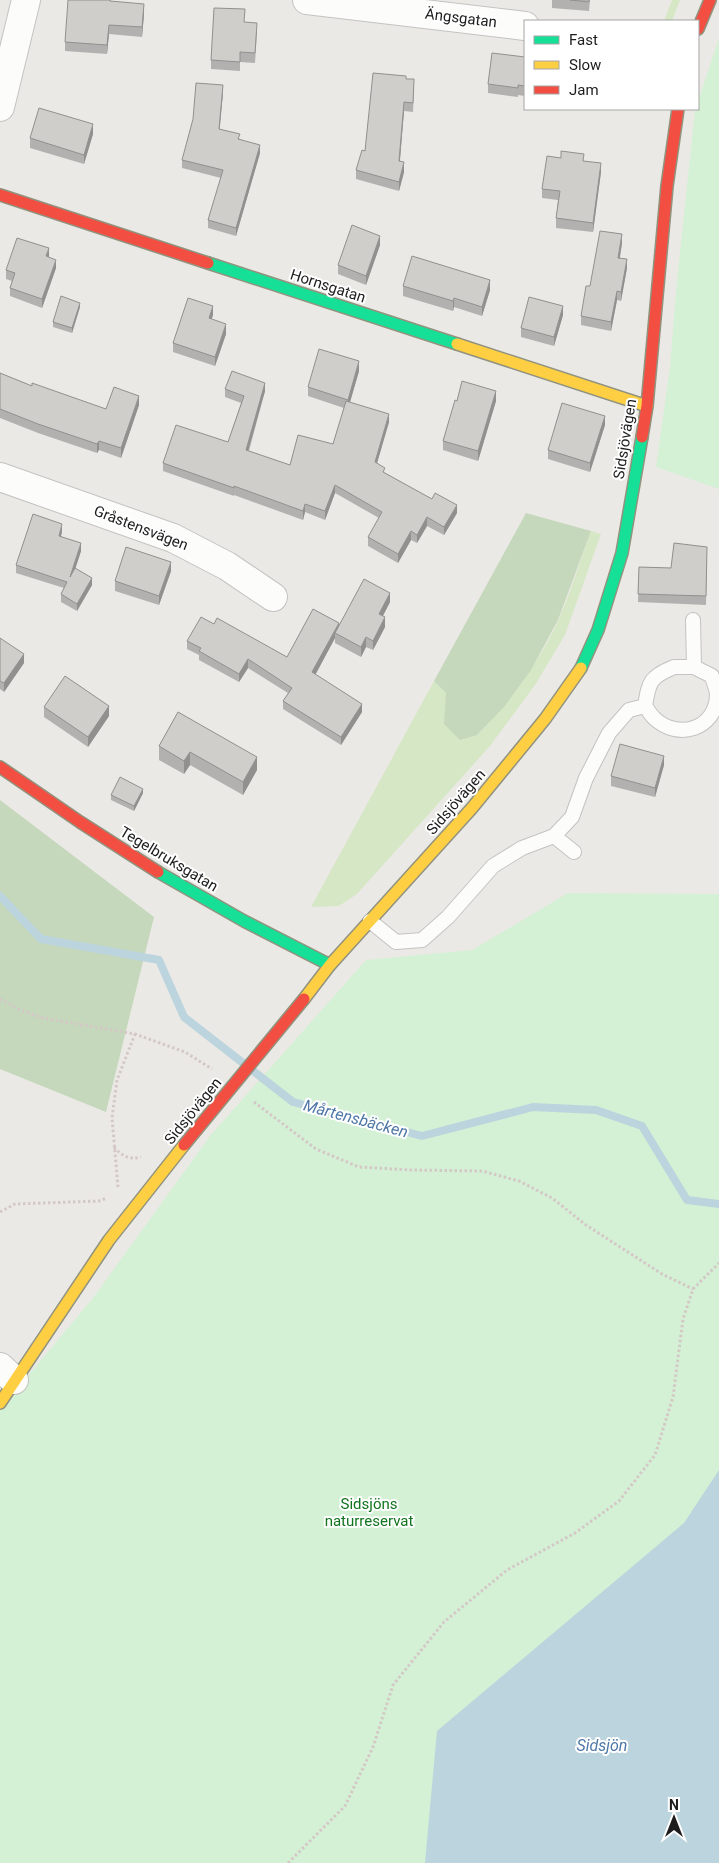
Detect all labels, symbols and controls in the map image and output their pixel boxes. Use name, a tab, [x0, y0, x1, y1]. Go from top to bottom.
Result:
street label: Ängsgatan	[424, 5, 498, 31]
legend	[524, 20, 699, 110]
text: Fast	[569, 31, 598, 49]
text: Slow	[569, 56, 601, 74]
text: Jam	[569, 81, 599, 99]
street label: Hornsgatan	[288, 265, 368, 307]
street label: Sidsjövägen	[610, 398, 640, 480]
street label: Gråstensvägen	[91, 502, 191, 554]
street label: Sidsjövägen	[423, 766, 489, 838]
street label: Tegelbruksgatan	[117, 823, 221, 895]
street label: Sidsjövägen	[161, 1074, 225, 1148]
water label: Mårtensbäcken	[302, 1095, 410, 1142]
park label: Sidsjöns naturreservat	[325, 1495, 413, 1530]
water label: Sidsjön	[577, 1736, 627, 1755]
north arrow	[649, 1793, 699, 1843]
text: N	[669, 1797, 679, 1813]

